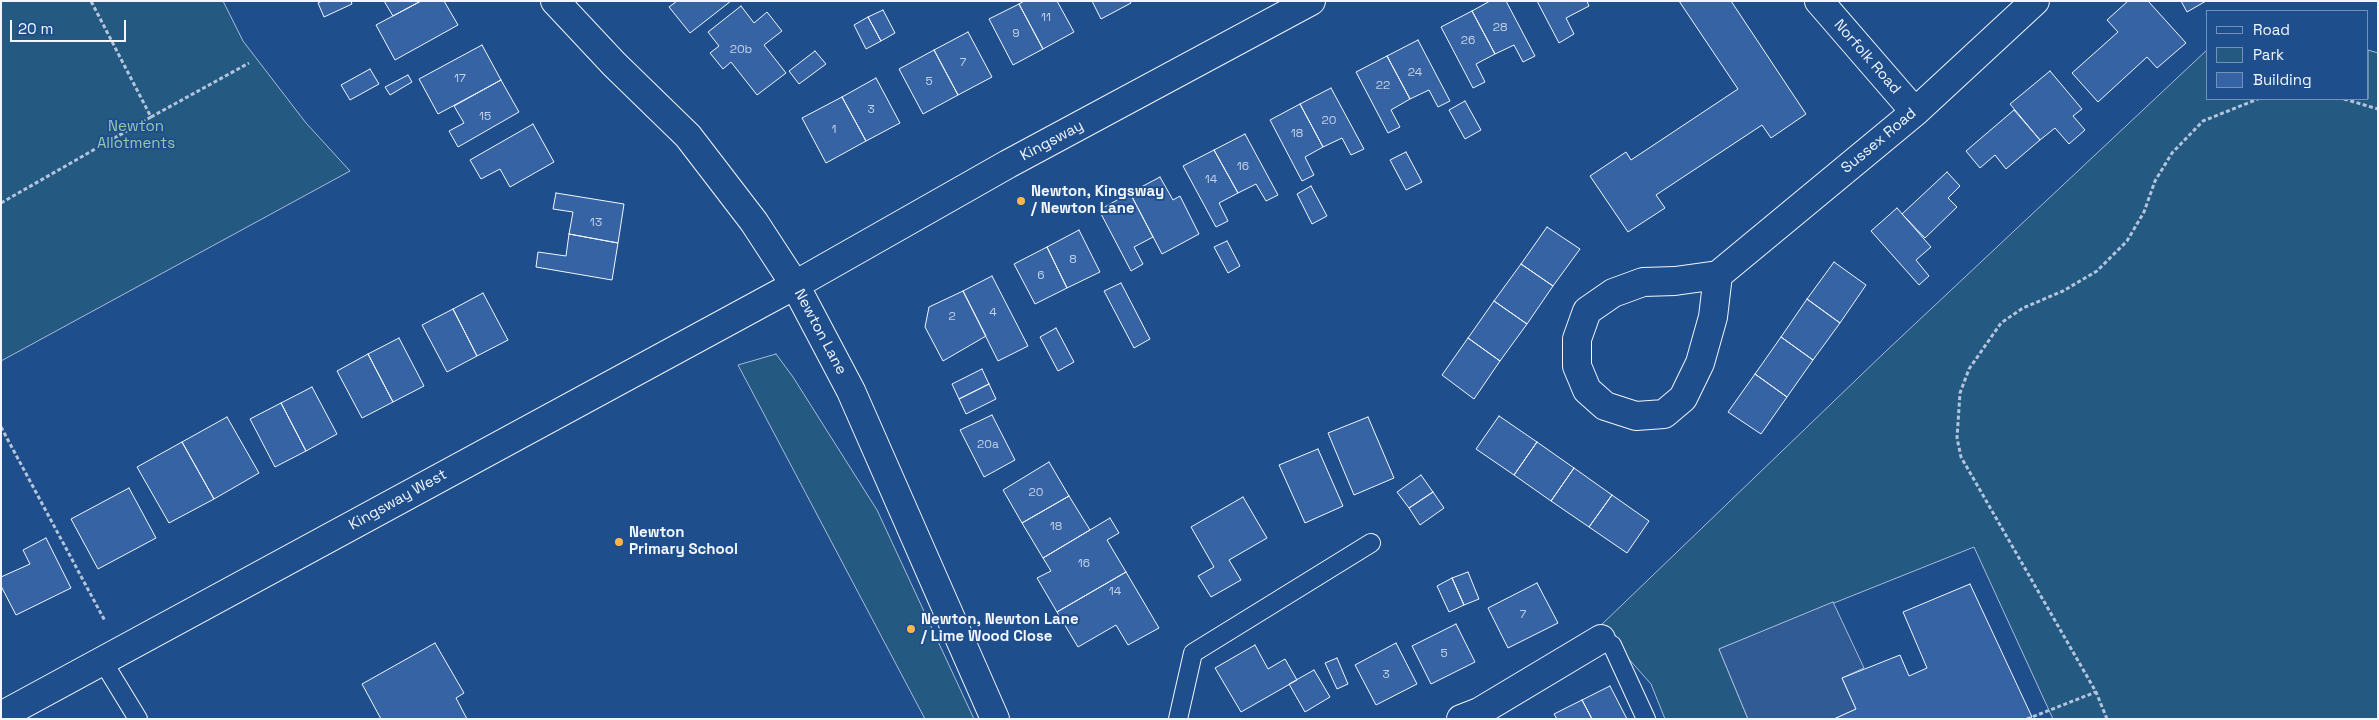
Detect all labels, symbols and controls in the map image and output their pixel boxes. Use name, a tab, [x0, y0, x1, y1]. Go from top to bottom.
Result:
scale bar	[12, 10, 129, 42]
legend	[2206, 10, 2369, 100]
house number: 11	[1041, 11, 1051, 25]
street label: Norfolk Road	[1830, 16, 1904, 98]
text: 20 m	[18, 19, 53, 38]
text: Road	[2253, 20, 2290, 39]
house number: 28	[1493, 21, 1507, 35]
house number: 9	[1012, 27, 1020, 41]
house number: 26	[1461, 34, 1475, 48]
house number: 20b	[730, 43, 752, 57]
text: Park	[2253, 45, 2284, 64]
house number: 7	[960, 56, 966, 70]
house number: 24	[1408, 66, 1422, 80]
text: Building	[2253, 70, 2312, 89]
house number: 17	[454, 72, 466, 86]
house number: 5	[925, 75, 933, 89]
house number: 22	[1376, 79, 1390, 93]
house number: 3	[867, 103, 875, 117]
street label: Sussex Road	[1838, 104, 1920, 178]
house number: 15	[479, 110, 491, 124]
house number: 20	[1322, 114, 1336, 128]
street label: Kingsway	[1017, 117, 1087, 165]
park label: Newton Allotments	[97, 118, 175, 153]
house number: 1	[831, 123, 837, 137]
house number: 18	[1291, 127, 1303, 141]
house number: 16	[1237, 160, 1249, 174]
house number: 14	[1205, 173, 1217, 187]
place label: Newton, Kingsway / Newton Lane	[1031, 183, 1164, 218]
marker: Newton, Kingsway / Newton Lane	[1015, 195, 1027, 207]
house number: 13	[590, 216, 602, 230]
house number: 8	[1069, 253, 1077, 267]
house number: 6	[1037, 269, 1045, 283]
street label: Newton Lane	[790, 286, 850, 378]
house number: 4	[989, 306, 997, 320]
house number: 2	[948, 310, 956, 324]
house number: 20a	[977, 438, 999, 452]
street label: Kingsway West	[346, 466, 450, 534]
house number: 20	[1029, 486, 1043, 500]
house number: 18	[1050, 520, 1062, 534]
place label: Newton Primary School	[629, 524, 738, 559]
marker: Newton Primary School	[613, 536, 625, 548]
house number: 16	[1078, 557, 1090, 571]
house number: 14	[1109, 585, 1121, 599]
house number: 7	[1520, 608, 1526, 622]
place label: Newton, Newton Lane / Lime Wood Close	[921, 611, 1079, 646]
marker: Newton, Newton Lane / Lime Wood Close	[905, 623, 917, 635]
house number: 5	[1440, 647, 1448, 661]
house number: 3	[1382, 668, 1390, 682]

